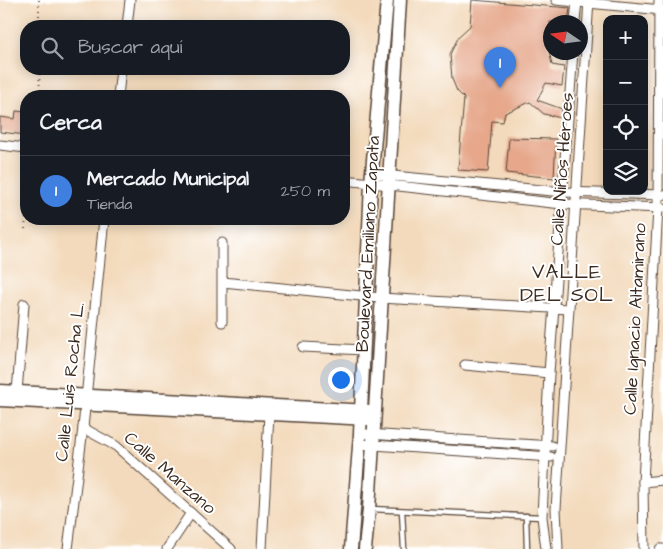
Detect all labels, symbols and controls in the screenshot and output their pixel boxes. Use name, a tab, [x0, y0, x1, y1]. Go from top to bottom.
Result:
north arrow	[543, 15, 588, 60]
map controls	[603, 15, 648, 195]
button: +	[603, 15, 648, 60]
search box	[20, 20, 350, 75]
icon: search	[38, 34, 66, 62]
text: Buscar aquí	[78, 34, 182, 61]
pin: 1	[484, 47, 516, 88]
button: −	[603, 60, 648, 105]
street label: Calle Niños Héroes	[544, 92, 580, 246]
button: locate	[603, 105, 648, 150]
text: Cerca	[40, 108, 102, 137]
street label: Boulevard Emiliano Zapata	[350, 135, 386, 353]
button: layers	[603, 150, 648, 195]
text: Mercado Municipal	[87, 166, 249, 193]
text: 1	[55, 180, 57, 202]
text: 250 m	[281, 180, 330, 202]
text: Tienda	[87, 193, 132, 215]
street label: Calle Ignacio Altamirano	[617, 223, 654, 416]
district label: VALLE DEL SOL	[520, 258, 614, 309]
street label: Calle Luis Rocha L.	[49, 301, 91, 463]
your location	[328, 367, 354, 393]
street label: Calle Manzano	[118, 426, 222, 520]

